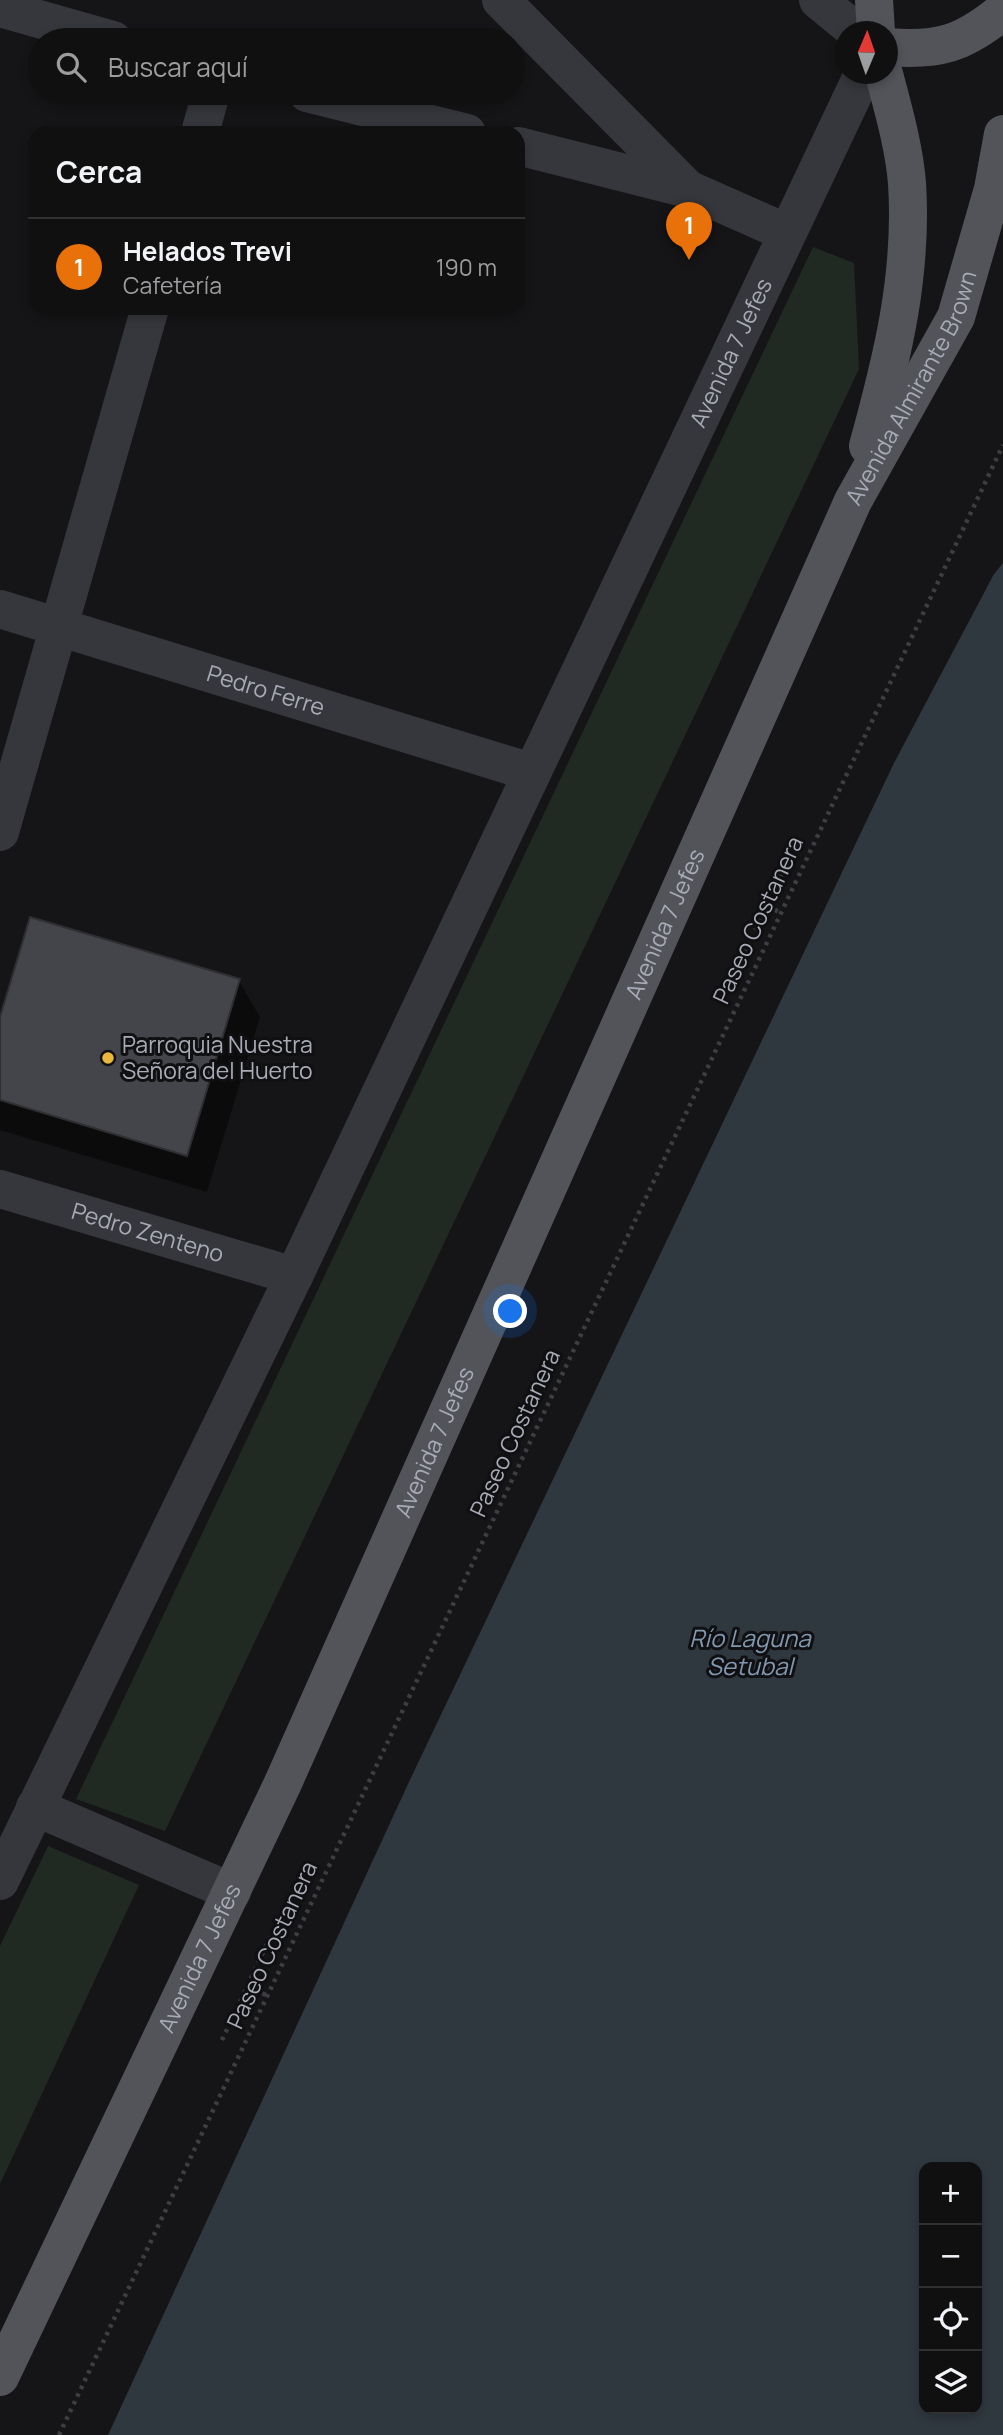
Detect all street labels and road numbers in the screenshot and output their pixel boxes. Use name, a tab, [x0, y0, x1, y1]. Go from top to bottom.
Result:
street label: Avenida Almirante Brown	[837, 267, 984, 510]
street label: Avenida 7 Jefes	[681, 273, 779, 432]
street label: Pedro Ferre	[203, 656, 329, 723]
street label: Paseo Costanera	[704, 831, 810, 1009]
street label: Avenida 7 Jefes	[617, 843, 711, 1004]
street label: Pedro Zenteno	[68, 1194, 228, 1269]
street label: Paseo Costanera	[461, 1344, 567, 1522]
street label: Avenida 7 Jefes	[386, 1361, 481, 1522]
street label: Paseo Costanera	[218, 1856, 324, 2034]
street label: Avenida 7 Jefes	[149, 1878, 248, 2038]

